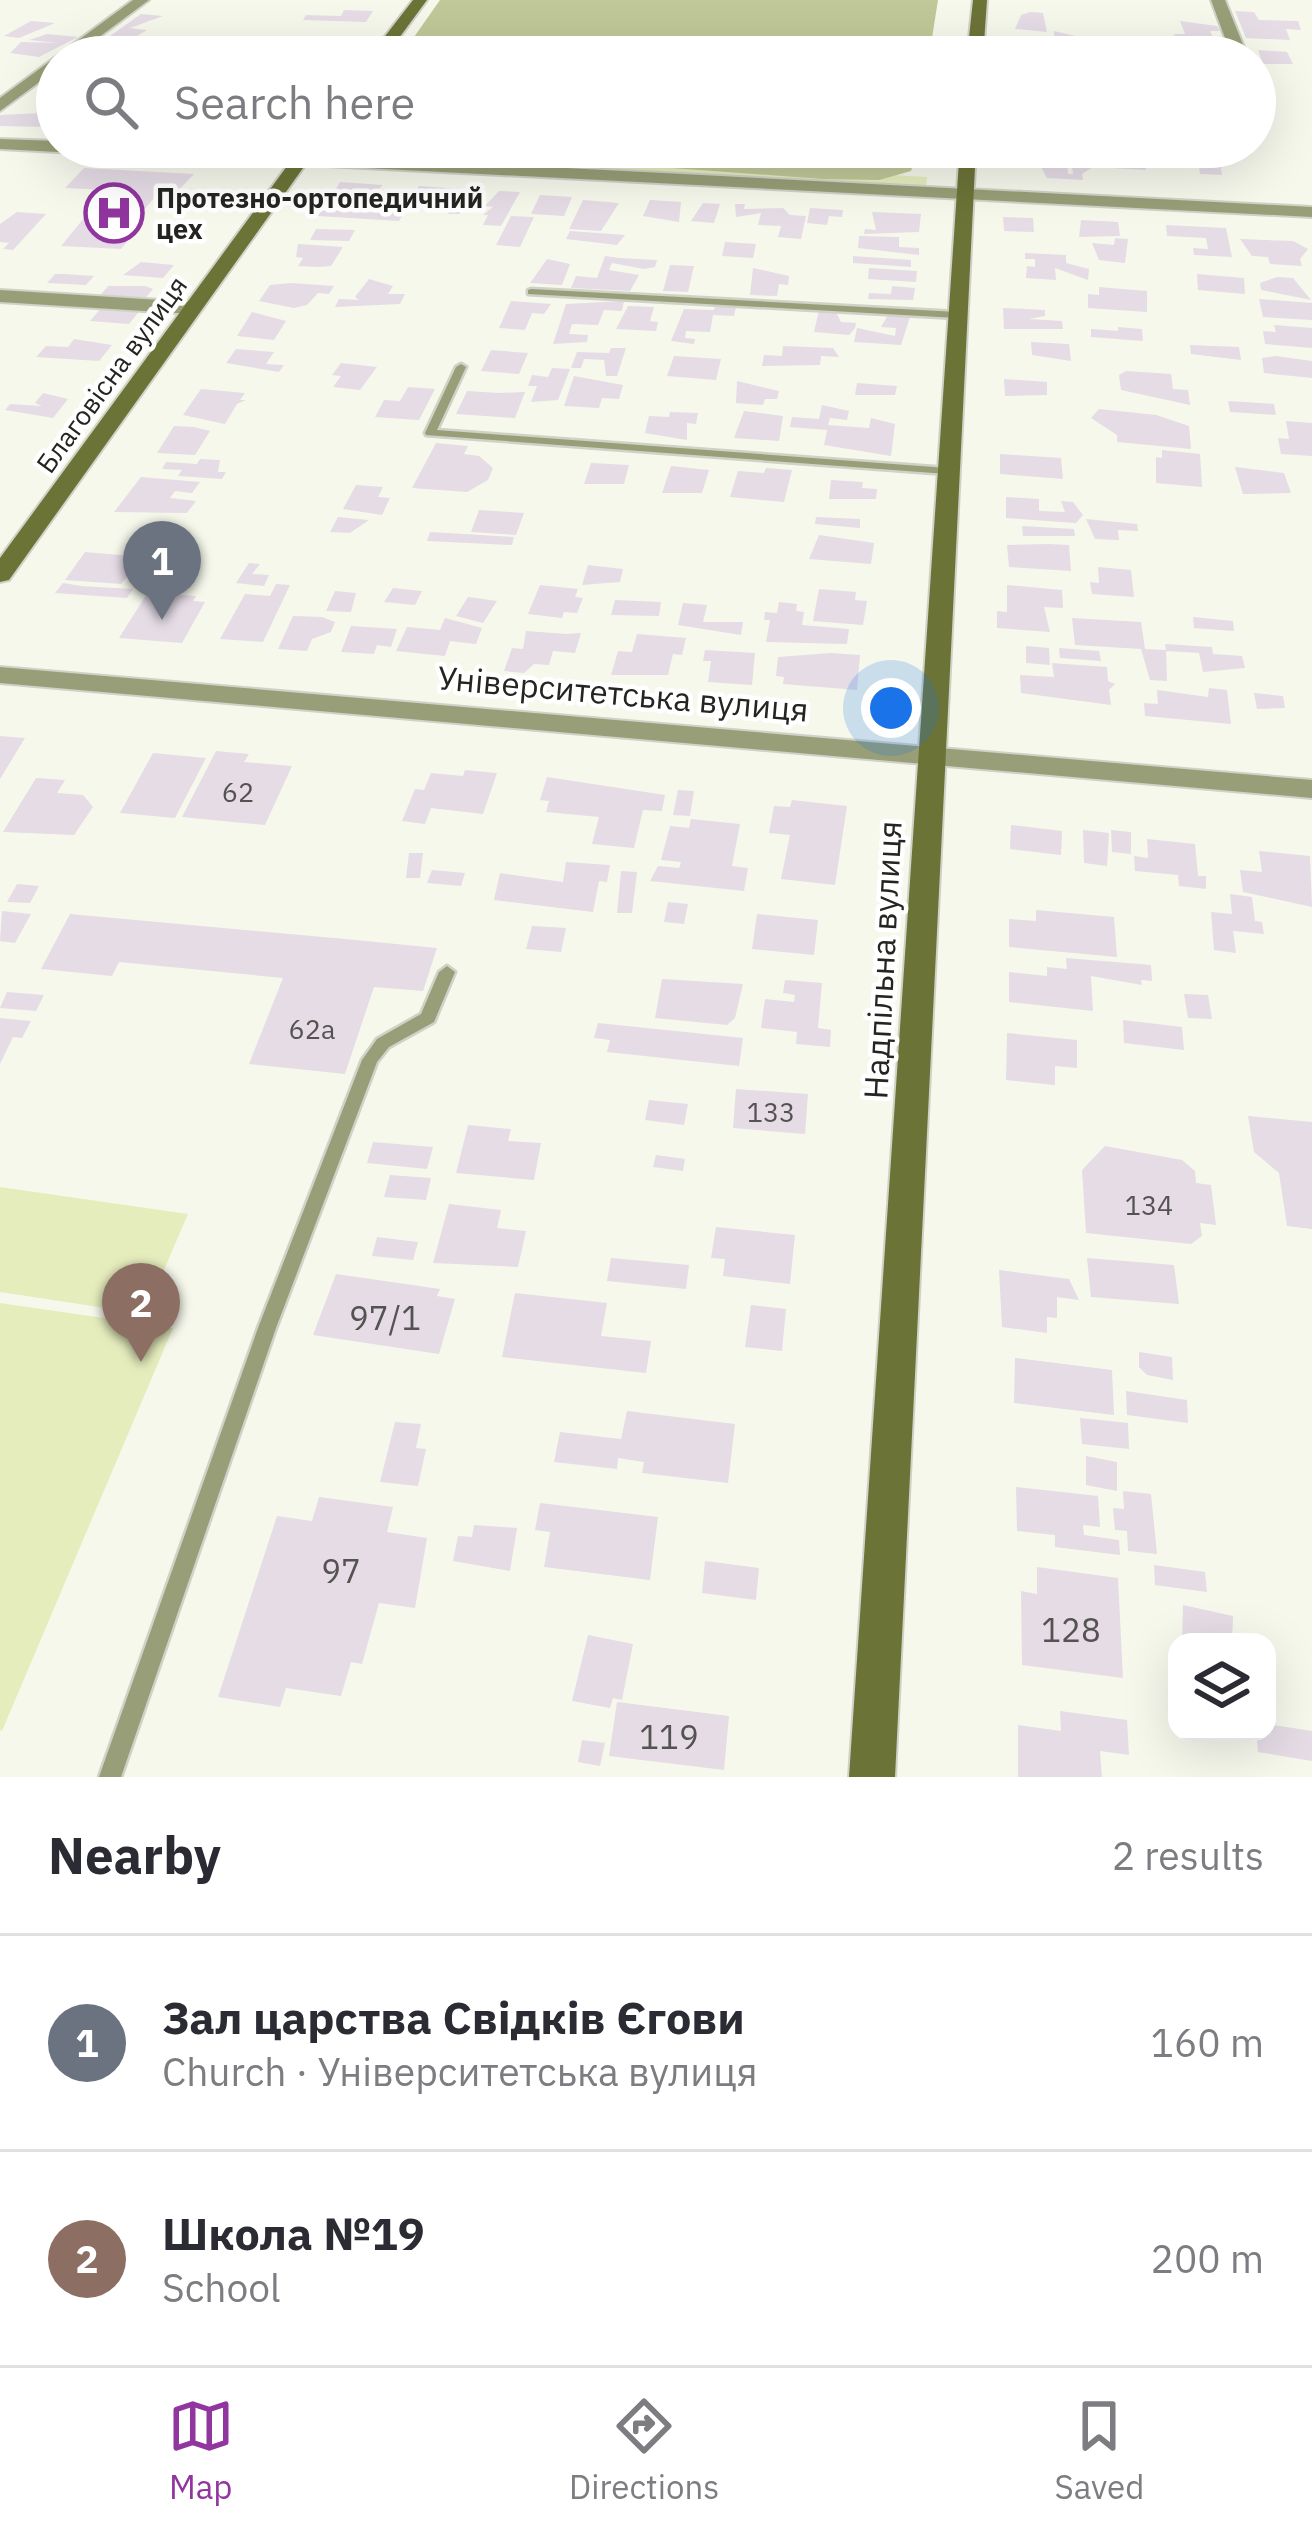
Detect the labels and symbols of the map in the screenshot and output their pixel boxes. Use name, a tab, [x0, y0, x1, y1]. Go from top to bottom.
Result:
place label: Протезно-ортопедичний цех	[156, 180, 483, 246]
hospital icon: Протезно-ортопедичний цех	[83, 182, 145, 244]
street label: Благовісна вулиця	[28, 269, 194, 479]
pin: 1	[123, 521, 201, 620]
street label: Університетська вулиця	[436, 655, 810, 731]
your location	[861, 678, 921, 738]
house number: 62	[222, 774, 254, 809]
street label: Надпільна вулиця	[853, 820, 911, 1100]
house number: 62а	[289, 1011, 335, 1046]
house number: 133	[747, 1094, 795, 1129]
house number: 134	[1125, 1187, 1173, 1222]
pin: 2	[102, 1263, 180, 1362]
house number: 97/1	[349, 1296, 421, 1339]
house number: 97	[321, 1549, 361, 1592]
house number: 128	[1041, 1608, 1101, 1651]
house number: 119	[639, 1715, 699, 1758]

